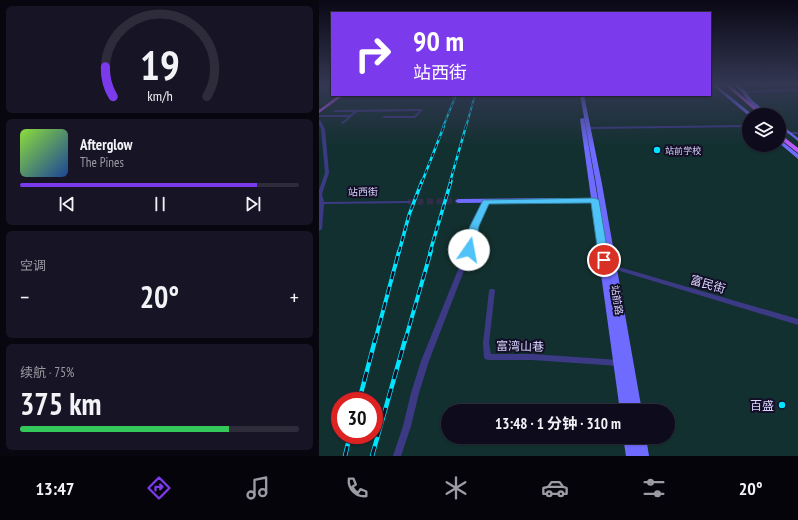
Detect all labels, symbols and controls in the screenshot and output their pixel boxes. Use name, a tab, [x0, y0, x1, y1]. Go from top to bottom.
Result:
text: 90 m	[413, 22, 464, 59]
icon: right	[347, 28, 399, 80]
text: 19	[140, 38, 179, 91]
text: 站西街	[413, 61, 467, 84]
text: km/h	[147, 86, 172, 105]
map controls	[742, 108, 786, 152]
button: layers	[742, 108, 786, 152]
text: Afterglow	[80, 135, 132, 154]
marker: 站前学校	[652, 145, 662, 155]
place label: 站前学校	[665, 145, 702, 156]
text: The Pines	[80, 154, 124, 171]
street label: 站西街	[348, 185, 378, 199]
icon: previous	[56, 193, 78, 215]
icon: pause	[149, 193, 171, 215]
icon: next	[242, 193, 264, 215]
position arrow	[448, 229, 490, 271]
pin	[587, 243, 621, 277]
icon: arrive	[593, 249, 615, 271]
text: 空调	[20, 257, 46, 274]
street label: 富民街	[689, 272, 727, 296]
text: 20°	[140, 277, 179, 316]
text: −	[20, 283, 29, 311]
text: +	[290, 283, 299, 311]
street label: 站前路	[608, 284, 626, 316]
street label: 富湾山巷	[496, 338, 544, 354]
text: 续航 · 75%	[20, 364, 74, 381]
text: 375 km	[20, 384, 101, 423]
speed limit sign: 30	[331, 392, 383, 444]
place label: 百盛	[750, 398, 774, 413]
marker: 百盛	[777, 400, 787, 410]
text: 13:48 · 1 分钟 · 310 m	[495, 414, 621, 433]
icon: directions	[145, 474, 173, 502]
icon: music	[244, 474, 272, 502]
icon: phone	[343, 474, 371, 502]
icon: climate	[442, 474, 470, 502]
icon: car	[541, 474, 569, 502]
icon: filters	[640, 474, 668, 502]
text: 13:47	[35, 477, 74, 500]
text: 20°	[739, 477, 763, 500]

